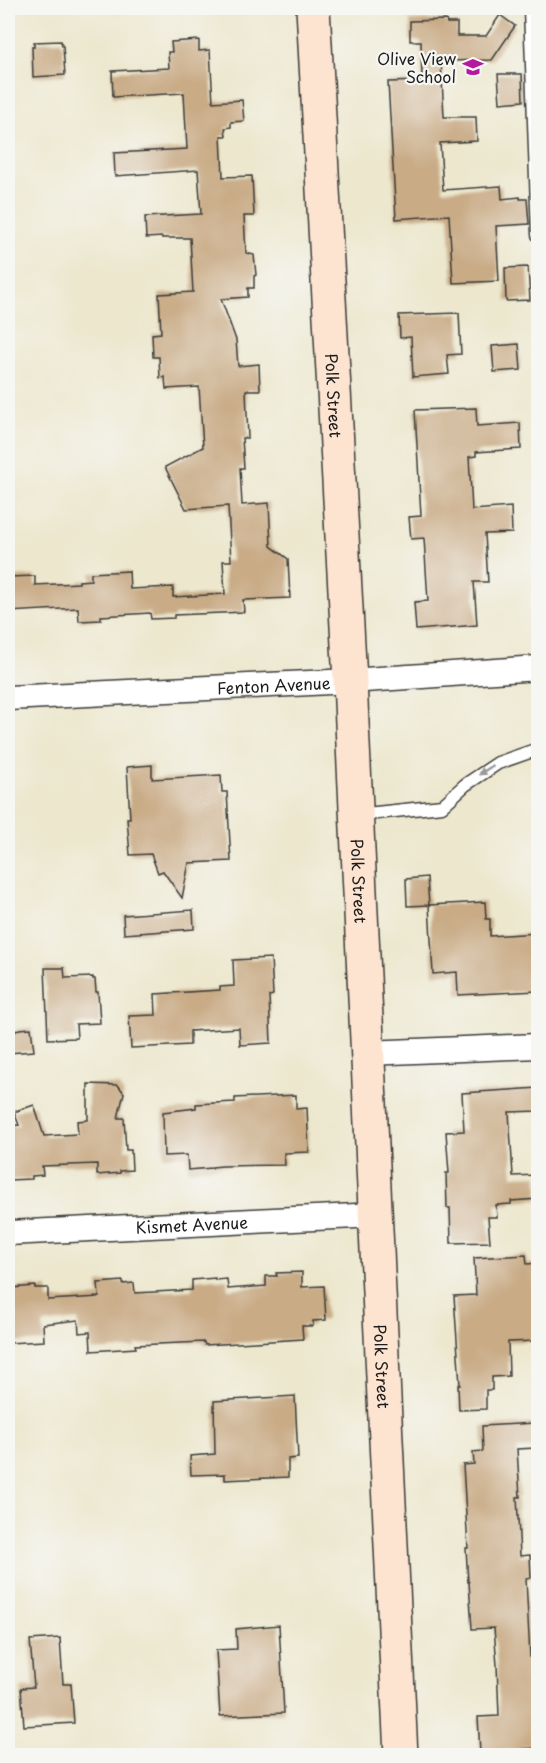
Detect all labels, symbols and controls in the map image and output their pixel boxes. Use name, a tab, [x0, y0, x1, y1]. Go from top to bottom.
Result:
place label: Olive View School	[377, 46, 457, 88]
school or university icon: Olive View School	[461, 55, 485, 79]
street label: Polk Street	[320, 352, 349, 439]
street label: Fenton Avenue	[216, 670, 331, 700]
one-way arrow	[479, 764, 495, 776]
street label: Polk Street	[345, 838, 373, 924]
street label: Kismet Avenue	[135, 1209, 249, 1239]
street label: Polk Street	[369, 1323, 397, 1410]

